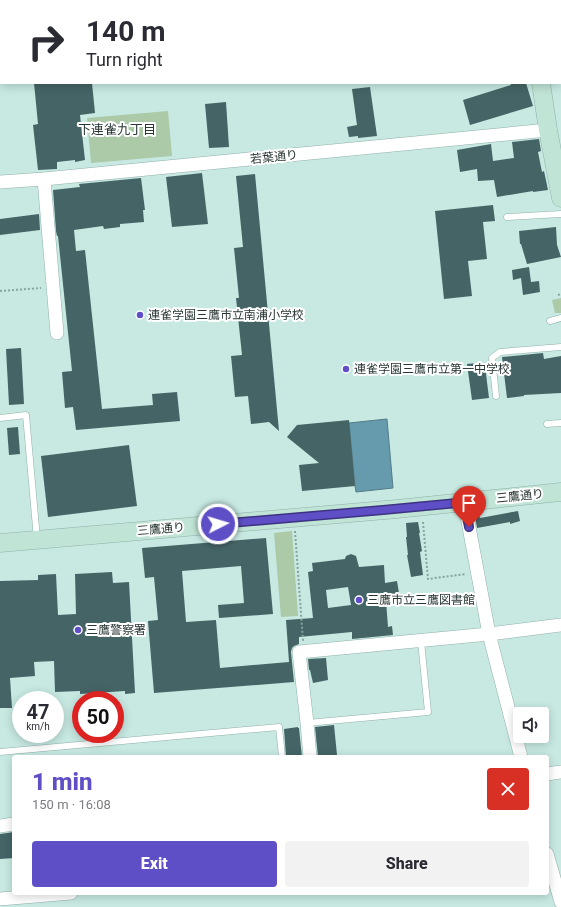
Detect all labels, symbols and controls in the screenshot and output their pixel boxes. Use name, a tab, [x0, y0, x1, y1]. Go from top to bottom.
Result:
text: 140 m	[86, 15, 165, 48]
icon: right	[20, 16, 72, 68]
text: Turn right	[86, 49, 163, 70]
district label: 下連雀九丁目	[78, 122, 156, 137]
street label: 若葉通り	[249, 148, 299, 166]
place label: 連雀学園三鷹市立南浦小学校	[148, 308, 304, 322]
marker: 連雀学園三鷹市立南浦小学校	[135, 310, 145, 320]
place label: 連雀学園三鷹市立第一中学校	[354, 362, 510, 376]
marker: 連雀学園三鷹市立第一中学校	[341, 364, 351, 374]
pin	[452, 486, 486, 527]
street label: 三鷹通り	[495, 487, 545, 505]
icon: arrive	[458, 492, 480, 514]
position arrow	[197, 503, 239, 545]
street label: 三鷹通り	[136, 520, 186, 538]
place label: 三鷹市立三鷹図書館	[367, 593, 475, 607]
marker: 三鷹市立三鷹図書館	[354, 595, 364, 605]
place label: 三鷹警察署	[86, 623, 146, 637]
marker: 三鷹警察署	[73, 625, 83, 635]
speed limit sign: 50	[72, 691, 124, 743]
text: 47	[27, 700, 49, 724]
map controls	[513, 707, 549, 743]
button: sound	[513, 707, 549, 743]
text: km/h	[26, 721, 50, 732]
text: 1 min	[32, 768, 93, 796]
button: close	[487, 768, 529, 810]
text: 150 m · 16:08	[32, 797, 111, 812]
button: Exit	[32, 841, 277, 887]
button: Share	[285, 841, 529, 887]

